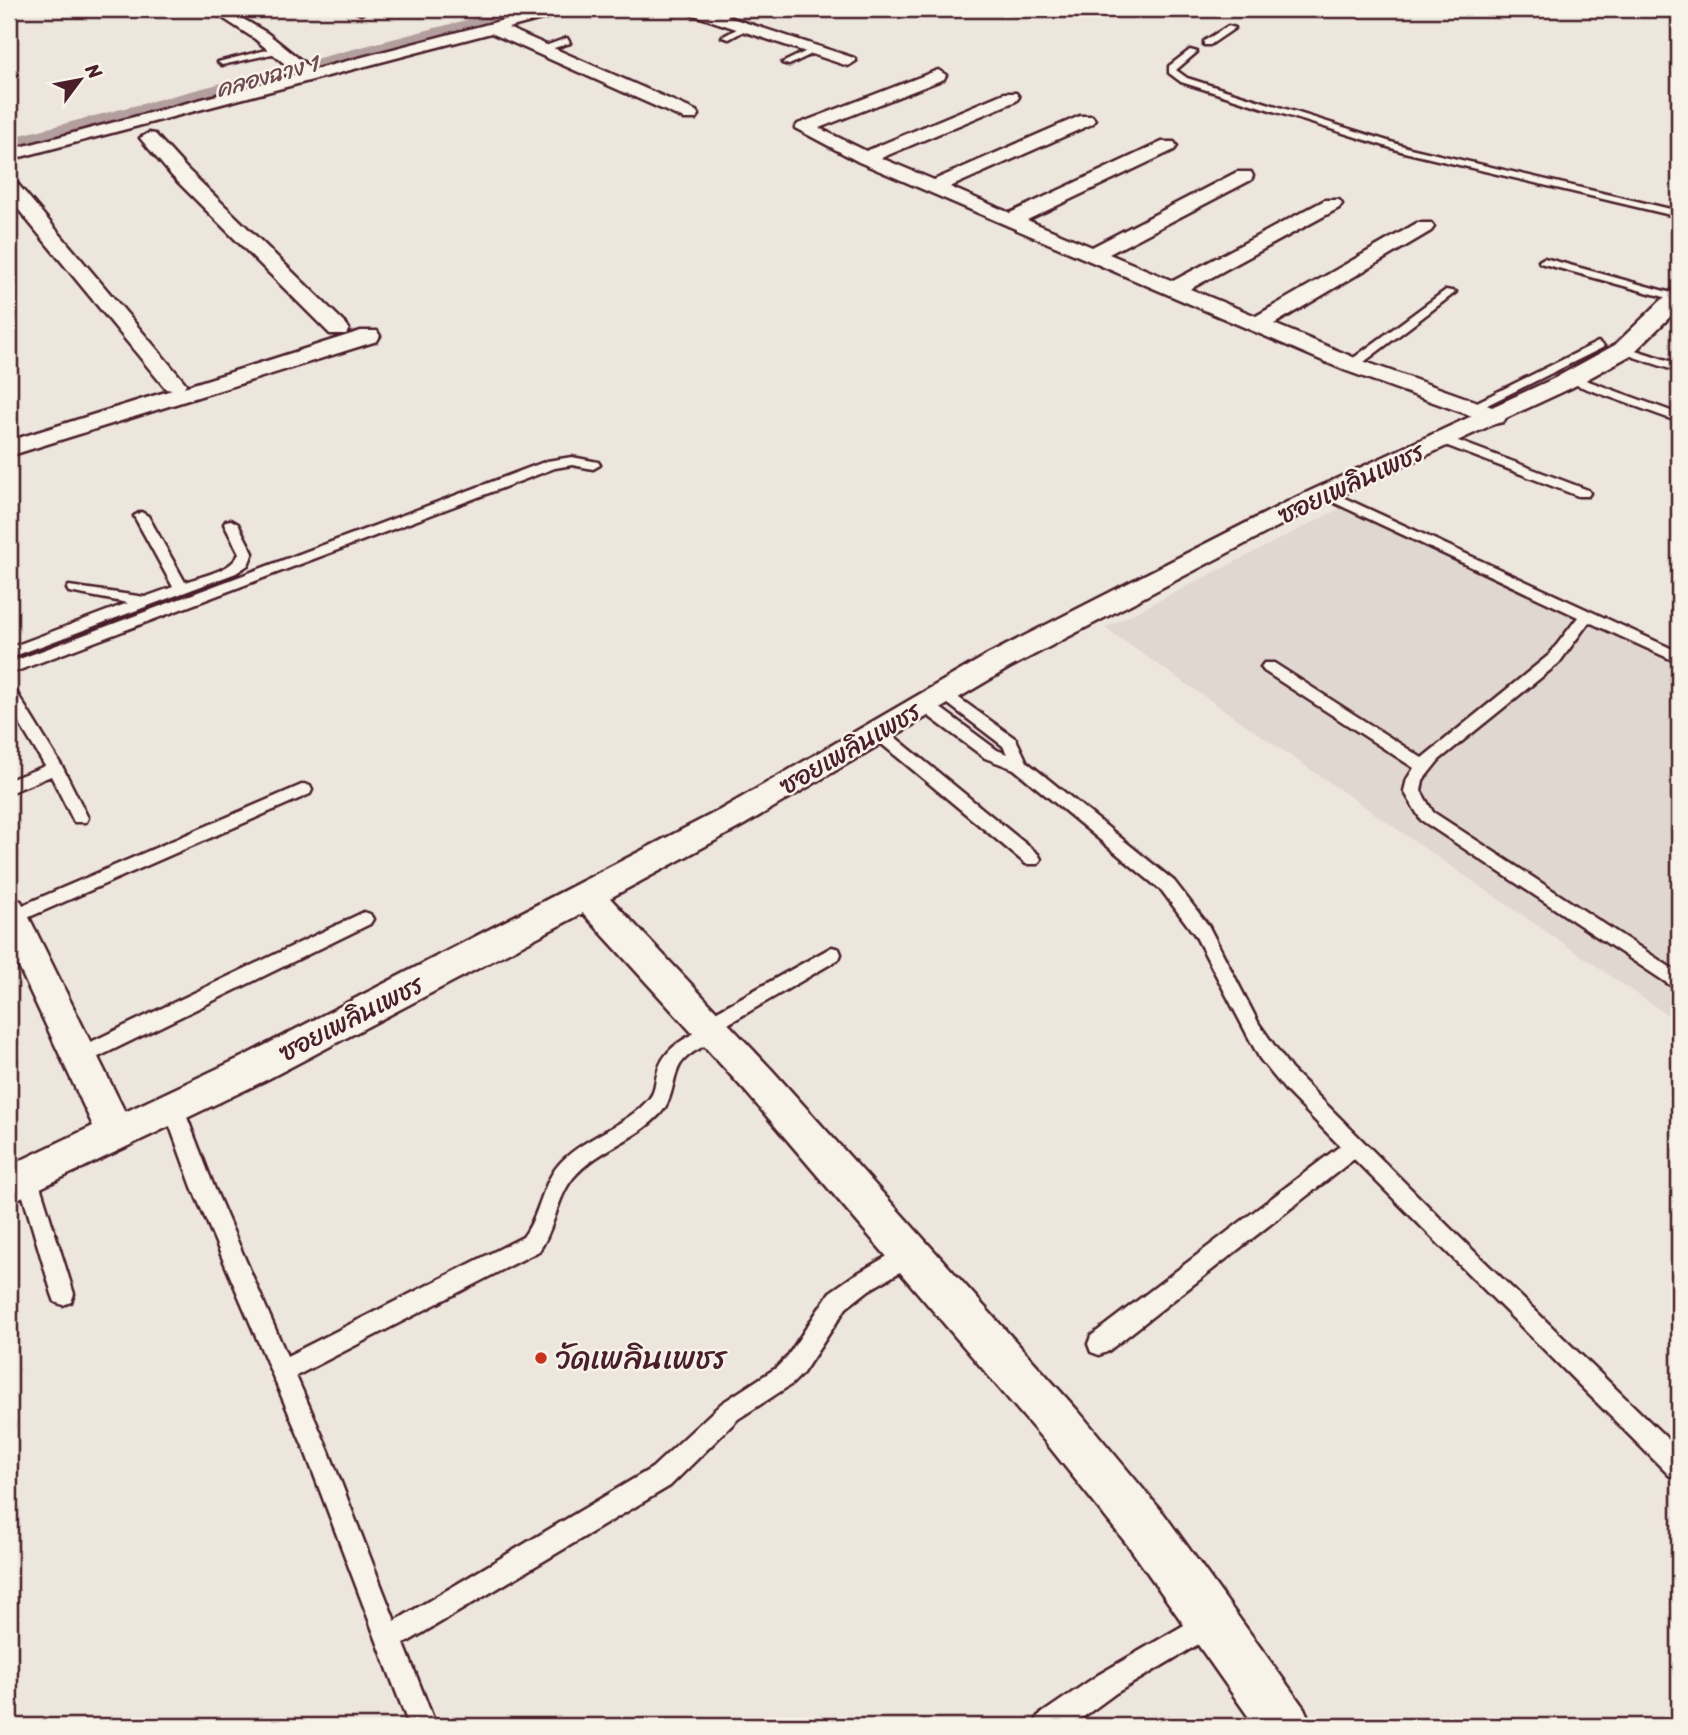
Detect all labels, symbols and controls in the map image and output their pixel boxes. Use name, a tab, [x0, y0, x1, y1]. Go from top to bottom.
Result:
water label: คลองฉาง 1	[211, 42, 326, 110]
north arrow	[46, 46, 116, 116]
text: N	[76, 56, 112, 86]
street label: ซอยเพลินเพชร	[1270, 428, 1434, 537]
street label: ซอยเพลินเพชร	[770, 688, 931, 807]
street label: ซอยเพลินเพชร	[270, 961, 433, 1074]
place label: วัดเพลินเพชร	[555, 1330, 729, 1387]
marker: วัดเพลินเพชร	[533, 1350, 549, 1366]

